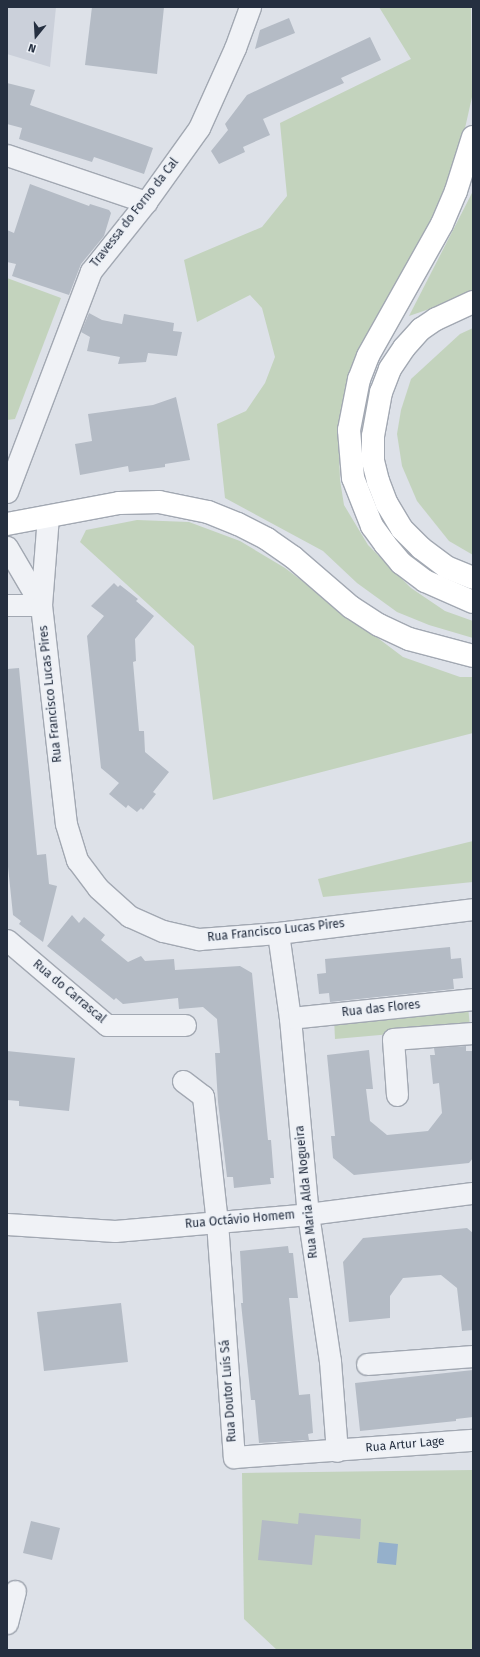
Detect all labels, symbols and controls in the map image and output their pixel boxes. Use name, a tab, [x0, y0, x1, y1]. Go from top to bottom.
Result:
north arrow	[16, 16, 56, 56]
text: N	[27, 41, 38, 55]
street label: Travessa do Forno da Cal	[88, 156, 182, 270]
street label: Rua Francisco Lucas Pires	[37, 625, 65, 763]
street label: Rua Francisco Lucas Pires	[207, 917, 345, 945]
street label: Rua do Carrascal	[30, 957, 108, 1027]
street label: Rua das Flores	[341, 998, 421, 1020]
street label: Rua Maria Alda Nogueira	[293, 1125, 321, 1259]
street label: Rua Octávio Homem	[184, 1208, 296, 1232]
street label: Rua Doutor Luís Sá	[218, 1339, 240, 1443]
street label: Rua Artur Lage	[365, 1434, 445, 1456]

